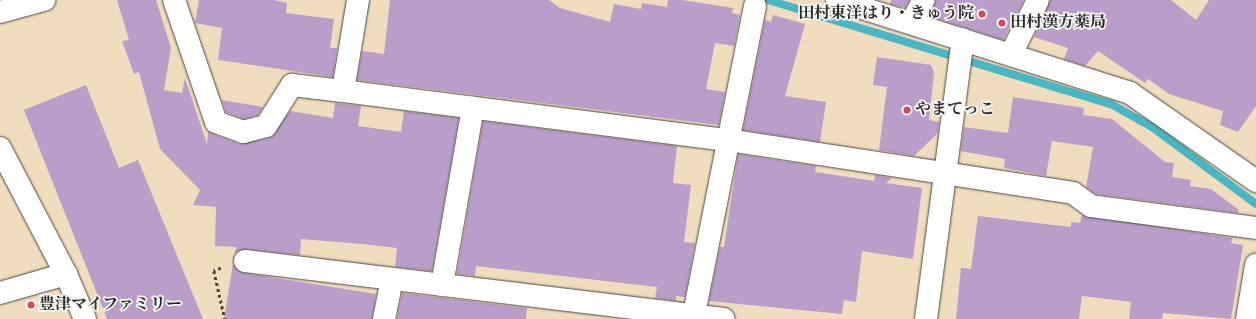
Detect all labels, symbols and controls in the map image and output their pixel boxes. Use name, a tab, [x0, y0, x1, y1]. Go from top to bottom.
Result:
place label: 田村東洋はり・きゅう院	[798, 4, 974, 24]
marker: 田村東洋はり・きゅう院	[977, 9, 987, 19]
place label: 田村漢方薬局	[1010, 13, 1106, 33]
marker: 田村漢方薬局	[997, 18, 1007, 28]
place label: やまてっこ	[915, 100, 995, 120]
marker: やまてっこ	[902, 105, 912, 115]
place label: 豊津マイファミリー	[39, 295, 183, 315]
marker: 豊津マイファミリー	[26, 300, 36, 310]

